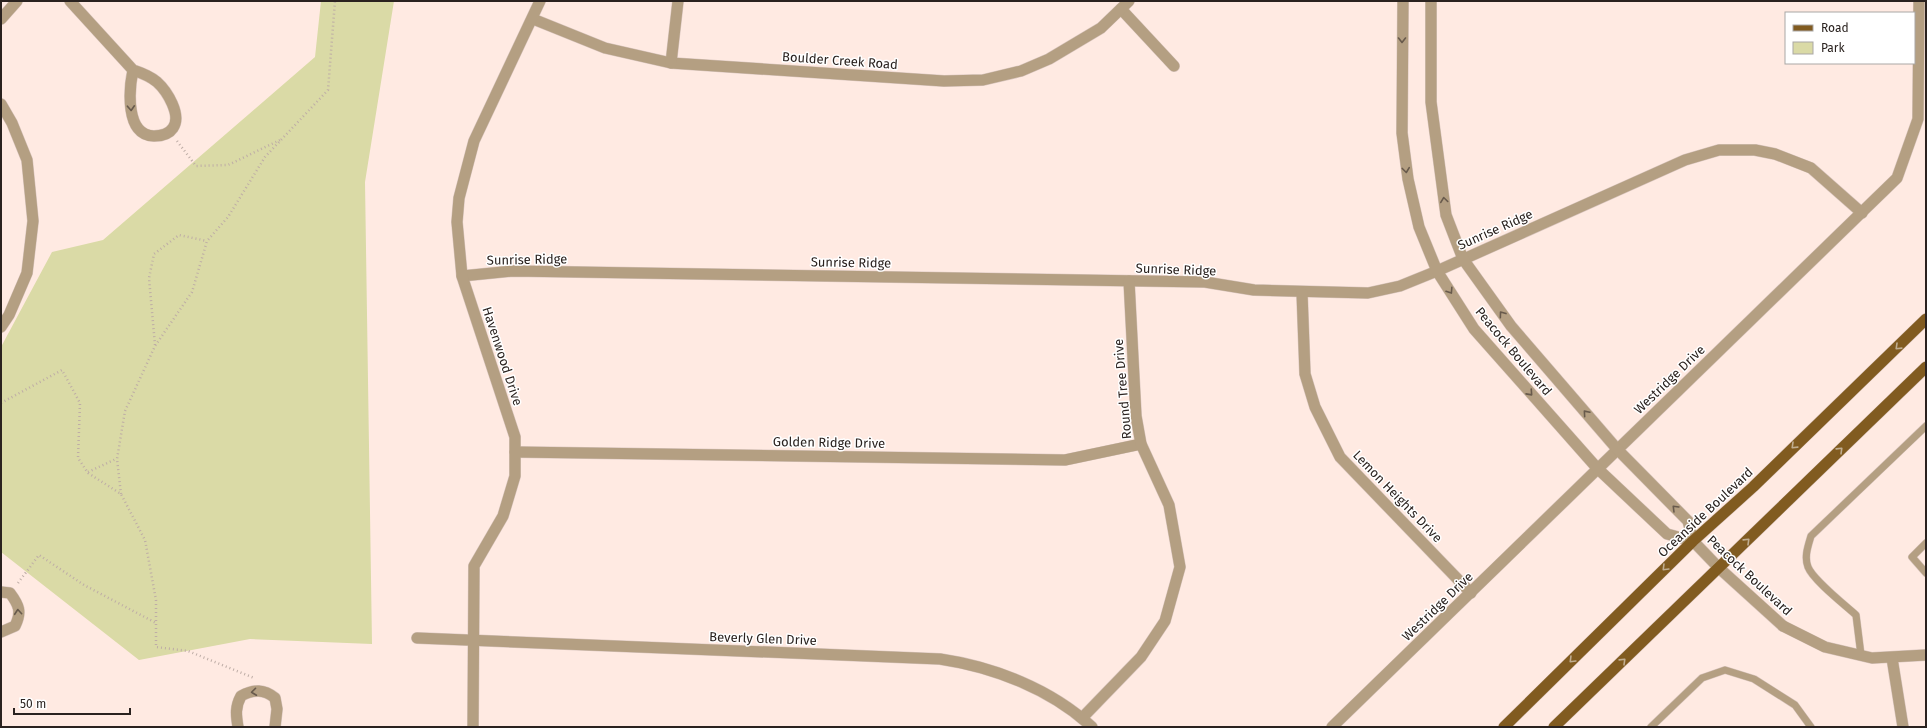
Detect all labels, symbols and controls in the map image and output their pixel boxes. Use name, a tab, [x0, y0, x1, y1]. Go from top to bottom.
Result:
legend	[1785, 12, 1915, 64]
text: Road	[1821, 21, 1849, 35]
one-way arrow	[1398, 37, 1406, 43]
text: Park	[1821, 41, 1845, 55]
street label: Boulder Creek Road	[782, 49, 898, 72]
one-way arrow	[127, 105, 136, 111]
one-way arrow	[1402, 167, 1411, 173]
one-way arrow	[1440, 197, 1449, 203]
street label: Sunrise Ridge	[1455, 206, 1535, 253]
street label: Sunrise Ridge	[487, 251, 567, 268]
street label: Sunrise Ridge	[811, 254, 891, 271]
street label: Sunrise Ridge	[1135, 261, 1216, 278]
one-way arrow	[1445, 287, 1453, 294]
street label: Peacock Boulevard	[1472, 304, 1555, 398]
street label: Havenwood Drive	[479, 305, 526, 407]
one-way arrow	[1499, 311, 1507, 318]
street label: Round Tree Drive	[1111, 338, 1134, 440]
street label: Westridge Drive	[1631, 342, 1708, 417]
one-way arrow	[1895, 342, 1903, 349]
one-way arrow	[1526, 388, 1533, 395]
one-way arrow	[1584, 411, 1591, 418]
street label: Golden Ridge Drive	[773, 434, 885, 451]
one-way arrow	[1791, 442, 1799, 449]
street label: Lemon Heights Drive	[1350, 447, 1445, 545]
one-way arrow	[1835, 447, 1843, 455]
street label: Oceanside Boulevard	[1655, 465, 1756, 560]
one-way arrow	[1672, 505, 1680, 513]
street label: Peacock Boulevard	[1704, 532, 1795, 619]
one-way arrow	[1742, 538, 1750, 546]
one-way arrow	[1662, 564, 1670, 571]
street label: Westridge Drive	[1399, 569, 1476, 644]
one-way arrow	[13, 609, 22, 615]
street label: Beverly Glen Drive	[709, 629, 817, 648]
one-way arrow	[1569, 655, 1577, 663]
one-way arrow	[1618, 658, 1626, 666]
one-way arrow	[251, 687, 257, 696]
scale bar	[14, 690, 130, 716]
text: 50 m	[20, 697, 46, 711]

